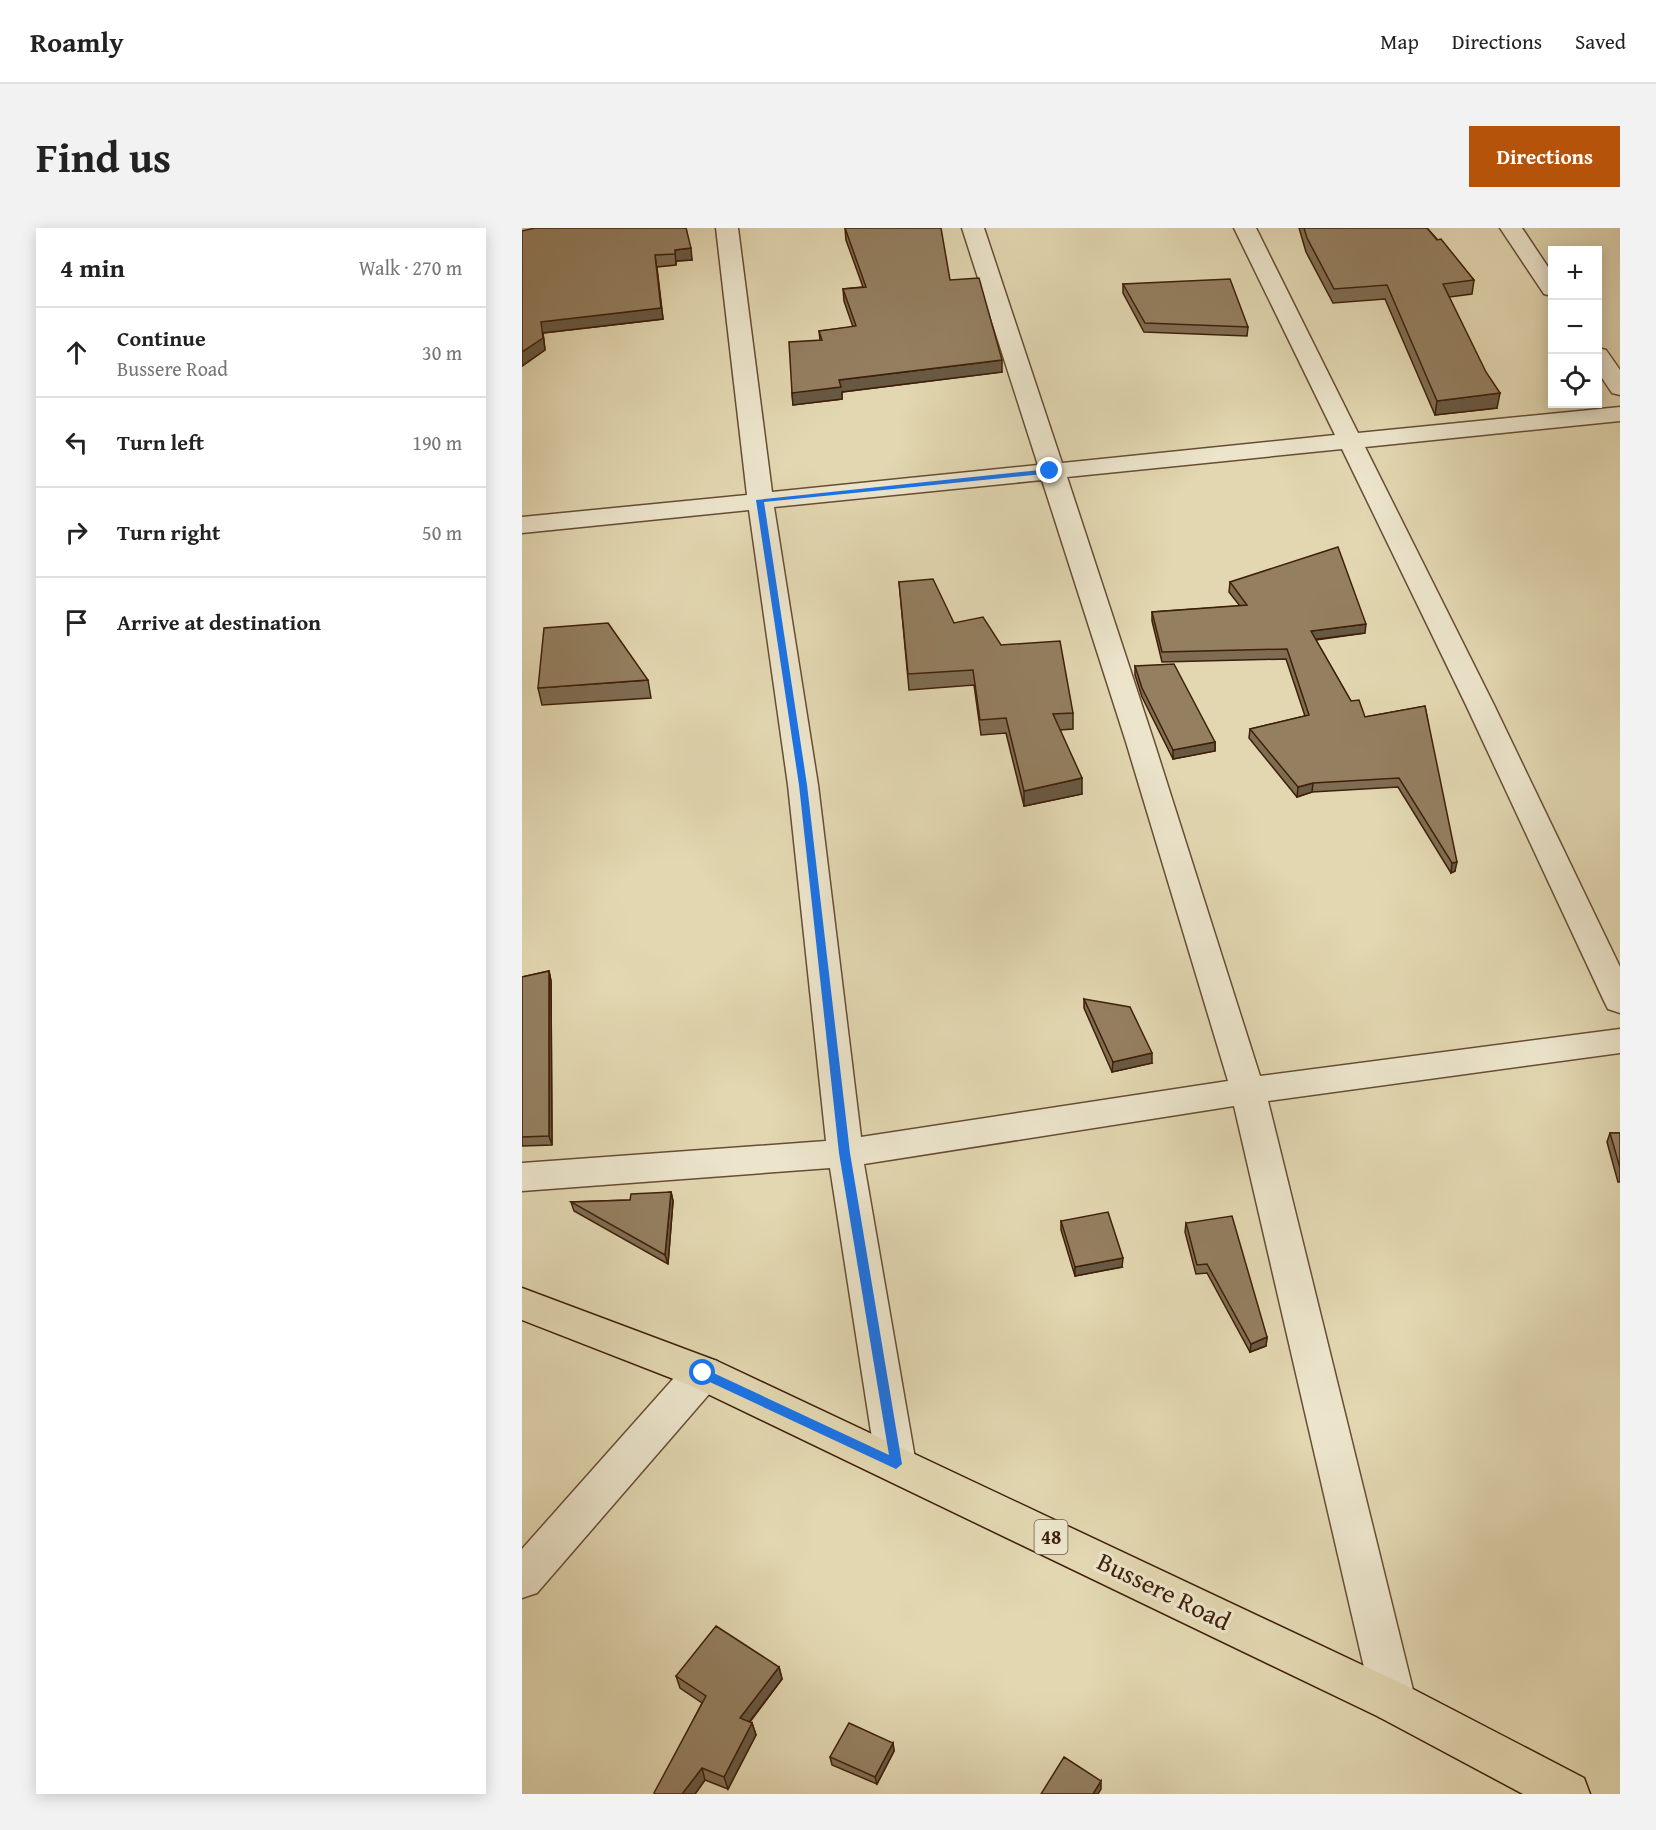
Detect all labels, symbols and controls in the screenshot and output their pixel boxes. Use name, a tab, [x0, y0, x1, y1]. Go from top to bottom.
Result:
text: Roamly	[30, 21, 124, 62]
text: Map	[1380, 26, 1419, 57]
text: Directions	[1452, 26, 1542, 57]
text: Saved	[1575, 26, 1626, 57]
text: Find us	[36, 126, 171, 187]
button: Directions	[1469, 126, 1620, 187]
map controls	[1548, 246, 1602, 408]
button: +	[1548, 246, 1602, 300]
text: 4 min	[60, 248, 125, 287]
text: Walk · 270 m	[359, 253, 462, 282]
button: −	[1548, 300, 1602, 354]
text: Continue	[117, 322, 206, 354]
icon: ahead	[60, 336, 93, 369]
text: 30 m	[422, 338, 462, 367]
text: Bussere Road	[117, 354, 228, 383]
button: locate	[1548, 354, 1602, 408]
icon: left	[60, 426, 93, 459]
text: Turn left	[117, 426, 204, 458]
text: 190 m	[412, 428, 462, 457]
route end	[1036, 457, 1062, 483]
icon: right	[60, 516, 93, 549]
text: Turn right	[117, 516, 220, 548]
text: 50 m	[422, 518, 462, 547]
icon: arrive	[60, 606, 93, 639]
text: Arrive at destination	[117, 606, 321, 638]
route start	[689, 1359, 715, 1385]
road number: 48	[1034, 1520, 1068, 1554]
street label: Bussere Road	[1091, 1541, 1238, 1640]

